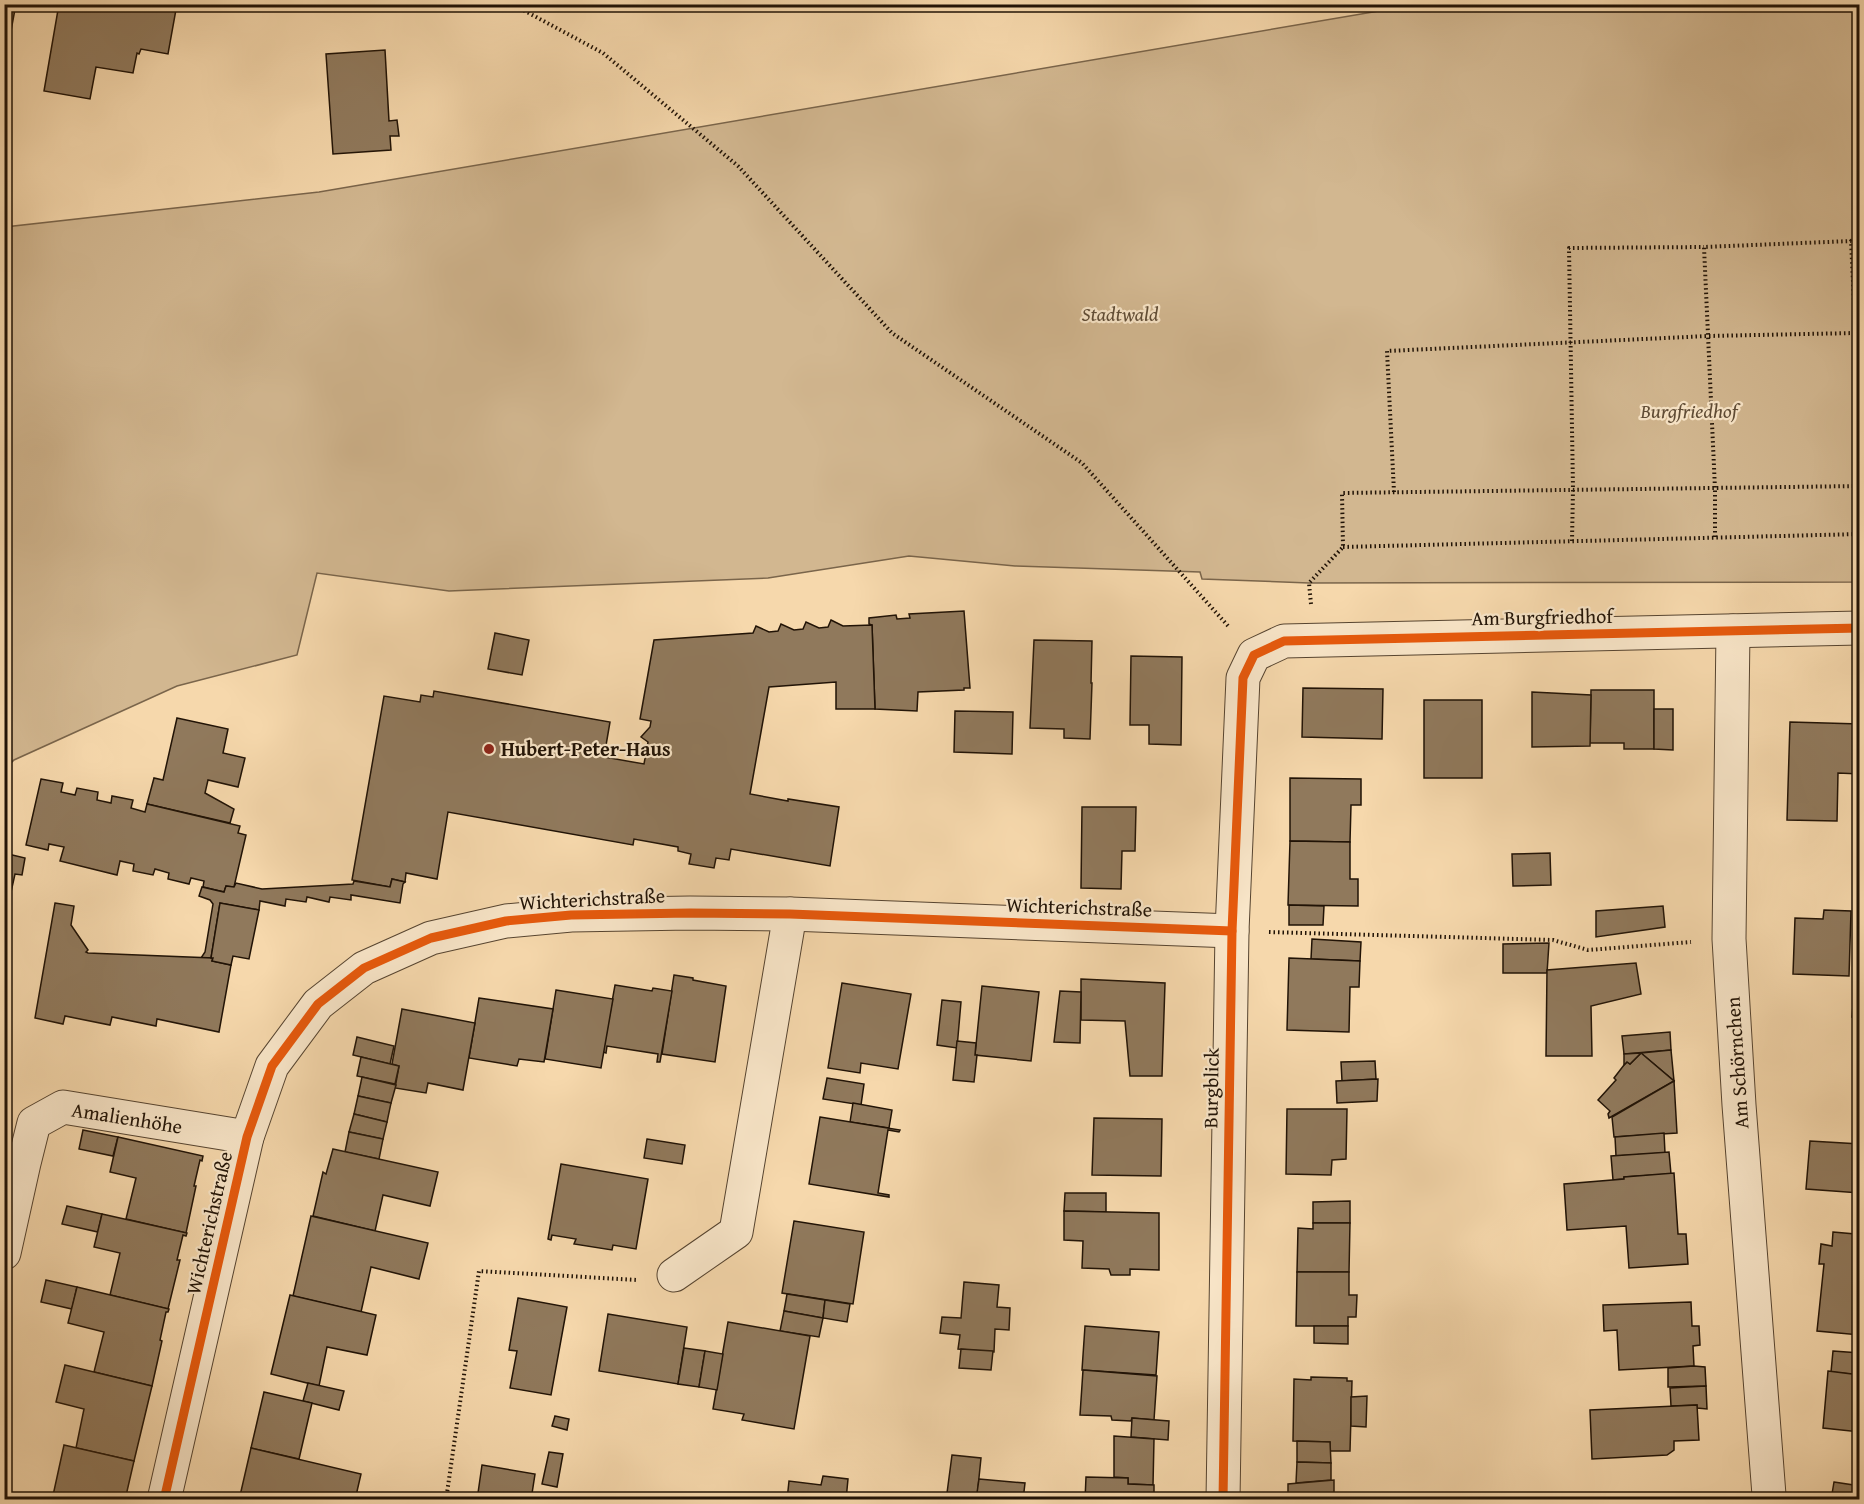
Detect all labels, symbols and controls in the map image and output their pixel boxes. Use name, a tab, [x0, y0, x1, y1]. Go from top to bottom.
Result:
park label: Stadtwald	[1081, 299, 1159, 328]
park label: Burgfriedhof	[1640, 396, 1742, 425]
street label: Am Burgfriedhof	[1471, 601, 1616, 632]
place label: Hubert-Peter-Haus	[501, 734, 671, 763]
marker: Hubert-Peter-Haus	[482, 742, 496, 756]
street label: Wichterichstraße	[518, 880, 666, 917]
street label: Wichterichstraße	[1005, 889, 1153, 924]
street label: Am Schörnchen	[1717, 996, 1756, 1130]
street label: Burgblick	[1195, 1047, 1226, 1129]
street label: Amalienhöhe	[70, 1094, 185, 1141]
street label: Wichterichstraße	[178, 1148, 239, 1297]

